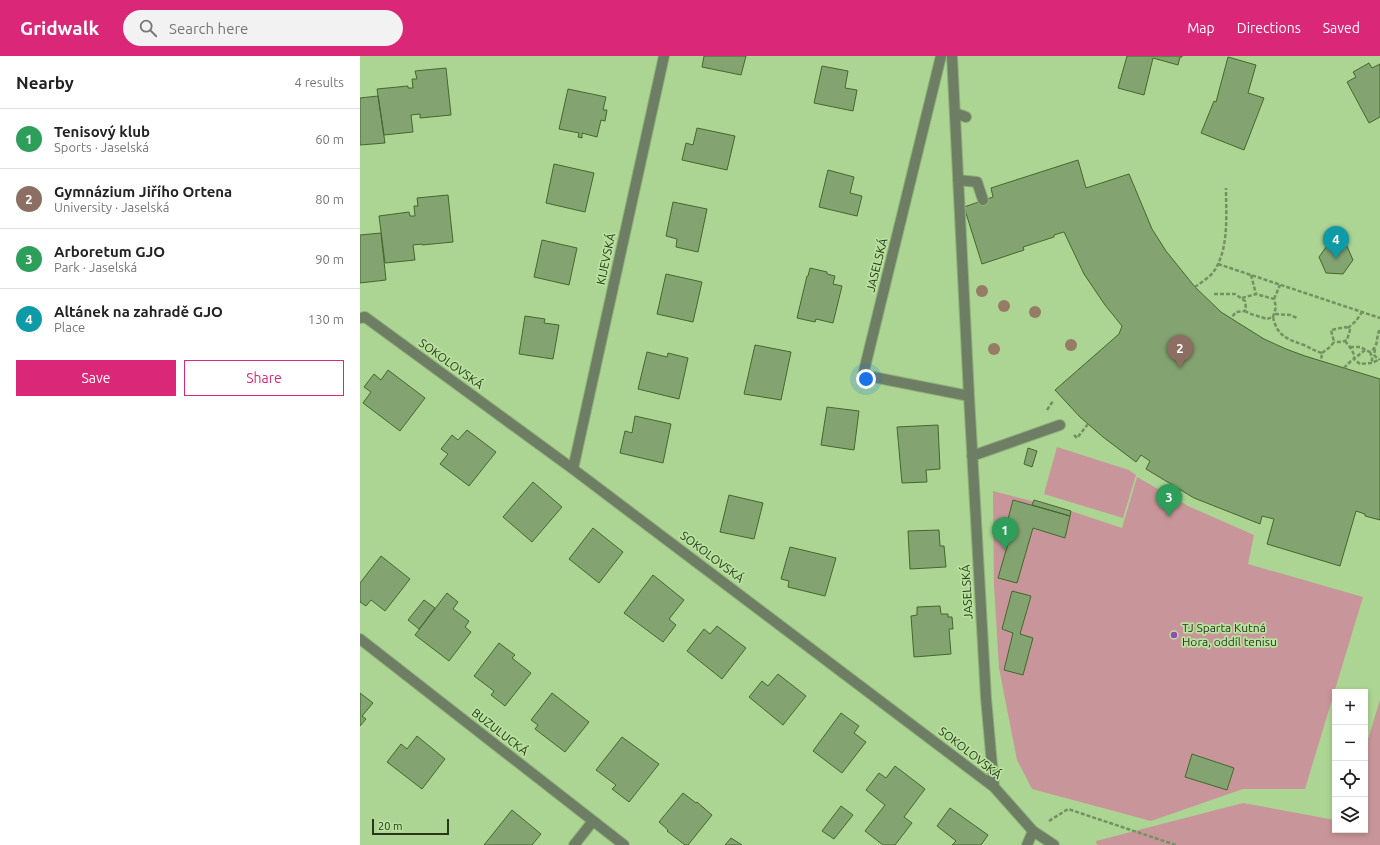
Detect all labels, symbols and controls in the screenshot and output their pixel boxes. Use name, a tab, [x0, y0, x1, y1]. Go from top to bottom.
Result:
search box	[123, 10, 403, 46]
text: Gridwalk	[20, 17, 99, 39]
icon: search	[137, 17, 159, 39]
text: Search here	[169, 20, 248, 37]
text: Map	[1187, 20, 1215, 36]
text: Directions	[1237, 20, 1301, 36]
text: Saved	[1323, 20, 1360, 36]
text: Nearby	[16, 73, 74, 92]
text: 4 results	[294, 75, 344, 89]
text: Tenisový klub	[54, 123, 150, 140]
text: 1	[25, 132, 33, 146]
text: 60 m	[315, 132, 344, 146]
text: Sports · Jaselská	[54, 140, 149, 154]
text: Gymnázium Jiřího Ortena	[54, 183, 232, 200]
text: 2	[25, 192, 33, 206]
text: 80 m	[315, 192, 344, 206]
text: University · Jaselská	[54, 200, 169, 214]
pin: 4	[1323, 226, 1349, 259]
street label: KIJEVSKÁ	[594, 232, 617, 286]
street label: JASELSKÁ	[864, 236, 890, 293]
text: Arboretum GJO	[54, 243, 165, 260]
text: 3	[25, 252, 33, 266]
text: 90 m	[315, 252, 344, 266]
text: Park · Jaselská	[54, 260, 137, 274]
text: Altánek na zahradě GJO	[54, 303, 223, 320]
text: 4	[25, 312, 33, 326]
text: 130 m	[308, 312, 344, 326]
text: Place	[54, 320, 85, 334]
pin: 2	[1167, 335, 1193, 368]
street label: SOKOLOVSKÁ	[417, 336, 486, 391]
button: Save	[16, 360, 176, 396]
button: Share	[184, 360, 344, 396]
your location	[856, 369, 876, 389]
pin: 3	[1156, 484, 1182, 517]
pin: 1	[992, 517, 1018, 550]
street label: SOKOLOVSKÁ	[678, 528, 747, 585]
street label: JASELSKÁ	[959, 564, 974, 620]
place label: TJ Sparta Kutná Hora, oddíl tenisu	[1182, 621, 1277, 648]
marker: TJ Sparta Kutná Hora, oddíl tenisu	[1169, 630, 1179, 640]
map controls	[1332, 689, 1368, 833]
button: +	[1332, 689, 1368, 725]
street label: BUZULUCKÁ	[470, 706, 531, 758]
street label: SOKOLOVSKÁ	[936, 724, 1004, 781]
button: −	[1332, 725, 1368, 761]
button: locate	[1332, 761, 1368, 797]
button: layers	[1332, 797, 1368, 833]
scale bar	[372, 817, 449, 836]
text: 20 m	[378, 820, 402, 832]

